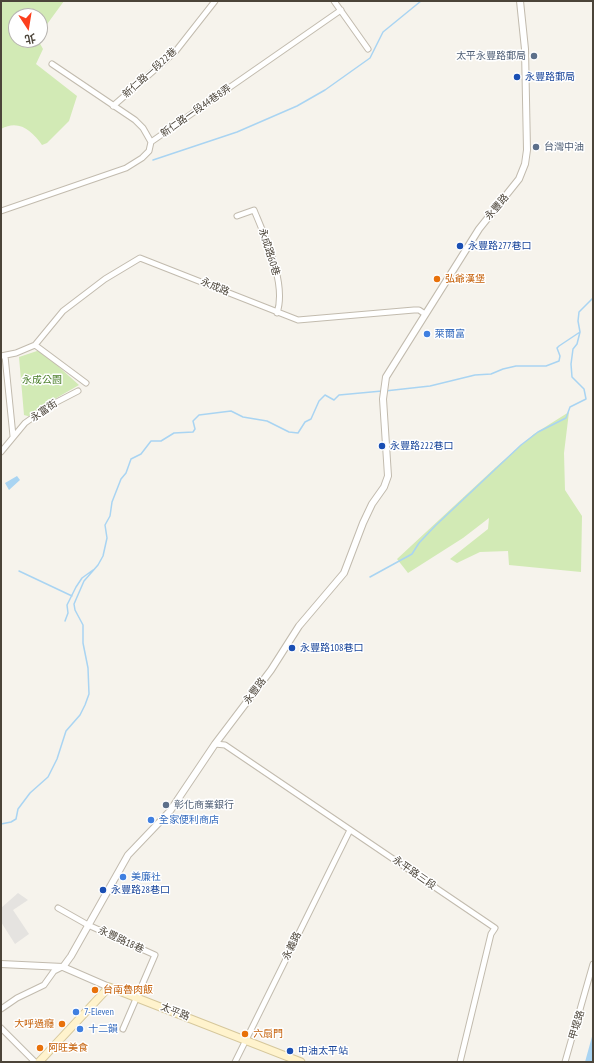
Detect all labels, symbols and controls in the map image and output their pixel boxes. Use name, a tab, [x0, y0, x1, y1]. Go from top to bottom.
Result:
north arrow	[8, 8, 48, 48]
text: 北	[23, 31, 37, 47]
street label: 新仁路一段22巷	[120, 45, 180, 101]
place label: 太平永豐路郵局	[456, 50, 526, 62]
marker: 太平永豐路郵局	[529, 51, 539, 61]
place label: 永豐路郵局	[525, 71, 575, 83]
marker: 永豐路郵局	[512, 72, 522, 82]
street label: 新仁路一段44巷8弄	[158, 82, 234, 140]
place label: 台灣中油	[544, 141, 584, 153]
marker: 台灣中油	[531, 142, 541, 152]
street label: 永豐路	[483, 192, 511, 222]
street label: 永成路60巷	[256, 227, 282, 277]
place label: 永豐路277巷口	[468, 240, 531, 252]
marker: 永豐路277巷口	[455, 241, 465, 251]
place label: 弘爺漢堡	[445, 273, 485, 285]
marker: 弘爺漢堡	[432, 274, 442, 284]
street label: 永成路	[199, 276, 231, 298]
place label: 萊爾富	[435, 328, 465, 340]
marker: 萊爾富	[422, 329, 432, 339]
park label: 永成公園	[22, 374, 62, 386]
street label: 永富街	[28, 398, 60, 424]
place label: 永豐路222巷口	[390, 440, 453, 452]
marker: 永豐路222巷口	[377, 441, 387, 451]
place label: 永豐路108巷口	[300, 642, 363, 654]
marker: 永豐路108巷口	[287, 643, 297, 653]
street label: 永豐路	[241, 675, 269, 707]
place label: 彰化商業銀行	[174, 799, 234, 811]
marker: 彰化商業銀行	[161, 800, 171, 810]
place label: 全家便利商店	[159, 814, 219, 826]
marker: 全家便利商店	[146, 815, 156, 825]
street label: 永平路三段	[390, 854, 438, 892]
place label: 美廉社	[131, 871, 161, 883]
marker: 美廉社	[118, 872, 128, 882]
place label: 永豐路28巷口	[111, 884, 170, 896]
marker: 永豐路28巷口	[98, 885, 108, 895]
street label: 永豐路18巷	[96, 924, 146, 956]
street label: 永義路	[280, 930, 304, 962]
place label: 台南魯肉飯	[103, 984, 153, 996]
marker: 台南魯肉飯	[90, 985, 100, 995]
street label: 太平路	[159, 1001, 191, 1023]
place label: 7-Eleven	[84, 1006, 114, 1018]
marker: 7-Eleven	[71, 1007, 81, 1017]
street label: 甲堤路	[567, 1009, 587, 1041]
place label: 大呼過癮	[14, 1018, 54, 1030]
marker: 大呼過癮	[57, 1019, 67, 1029]
place label: 十二韻	[88, 1023, 118, 1035]
marker: 十二韻	[75, 1024, 85, 1034]
place label: 六扇門	[253, 1028, 283, 1040]
marker: 六扇門	[240, 1029, 250, 1039]
place label: 阿旺美食	[48, 1042, 88, 1054]
marker: 阿旺美食	[35, 1043, 45, 1053]
place label: 中油太平站	[298, 1045, 348, 1057]
marker: 中油太平站	[285, 1046, 295, 1056]

